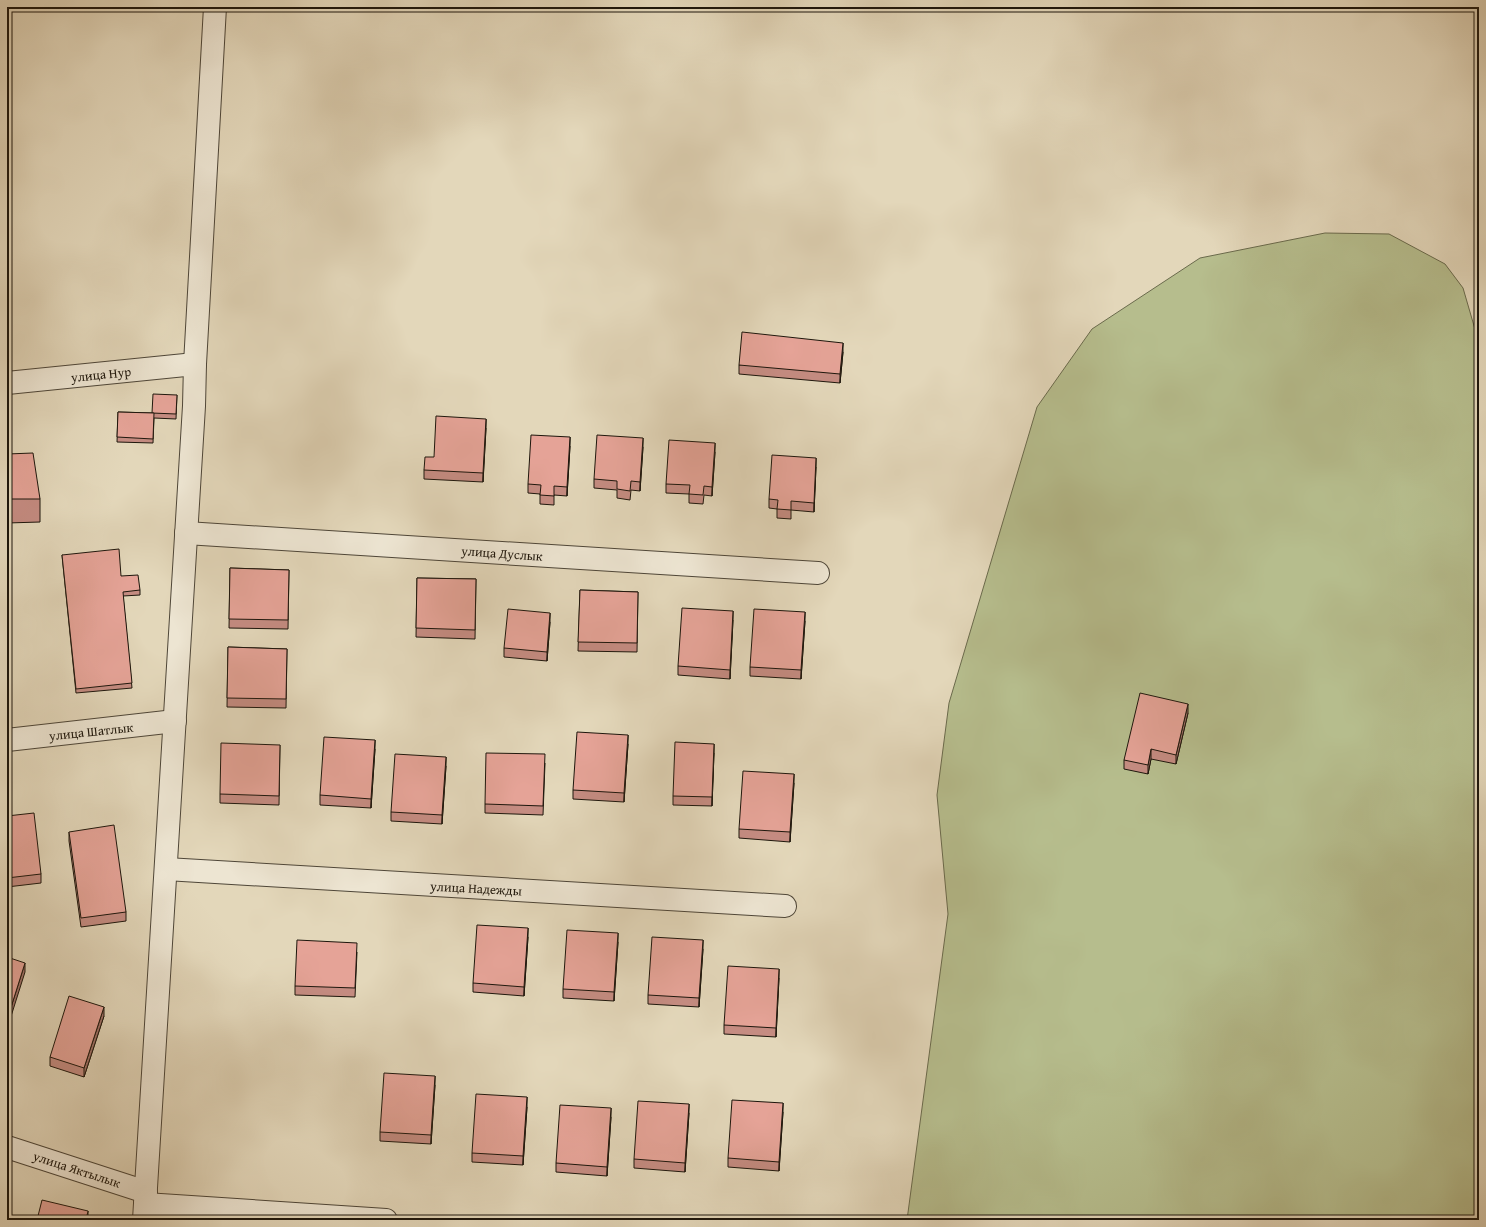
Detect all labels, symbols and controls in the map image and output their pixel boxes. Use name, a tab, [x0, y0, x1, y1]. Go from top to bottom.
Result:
street label: улица Нур	[69, 362, 132, 387]
street label: улица Дуслык	[460, 541, 544, 566]
street label: улица Шатлык	[47, 718, 134, 745]
street label: улица Надежды	[429, 877, 522, 900]
street label: улица Яктылык	[30, 1146, 123, 1193]

